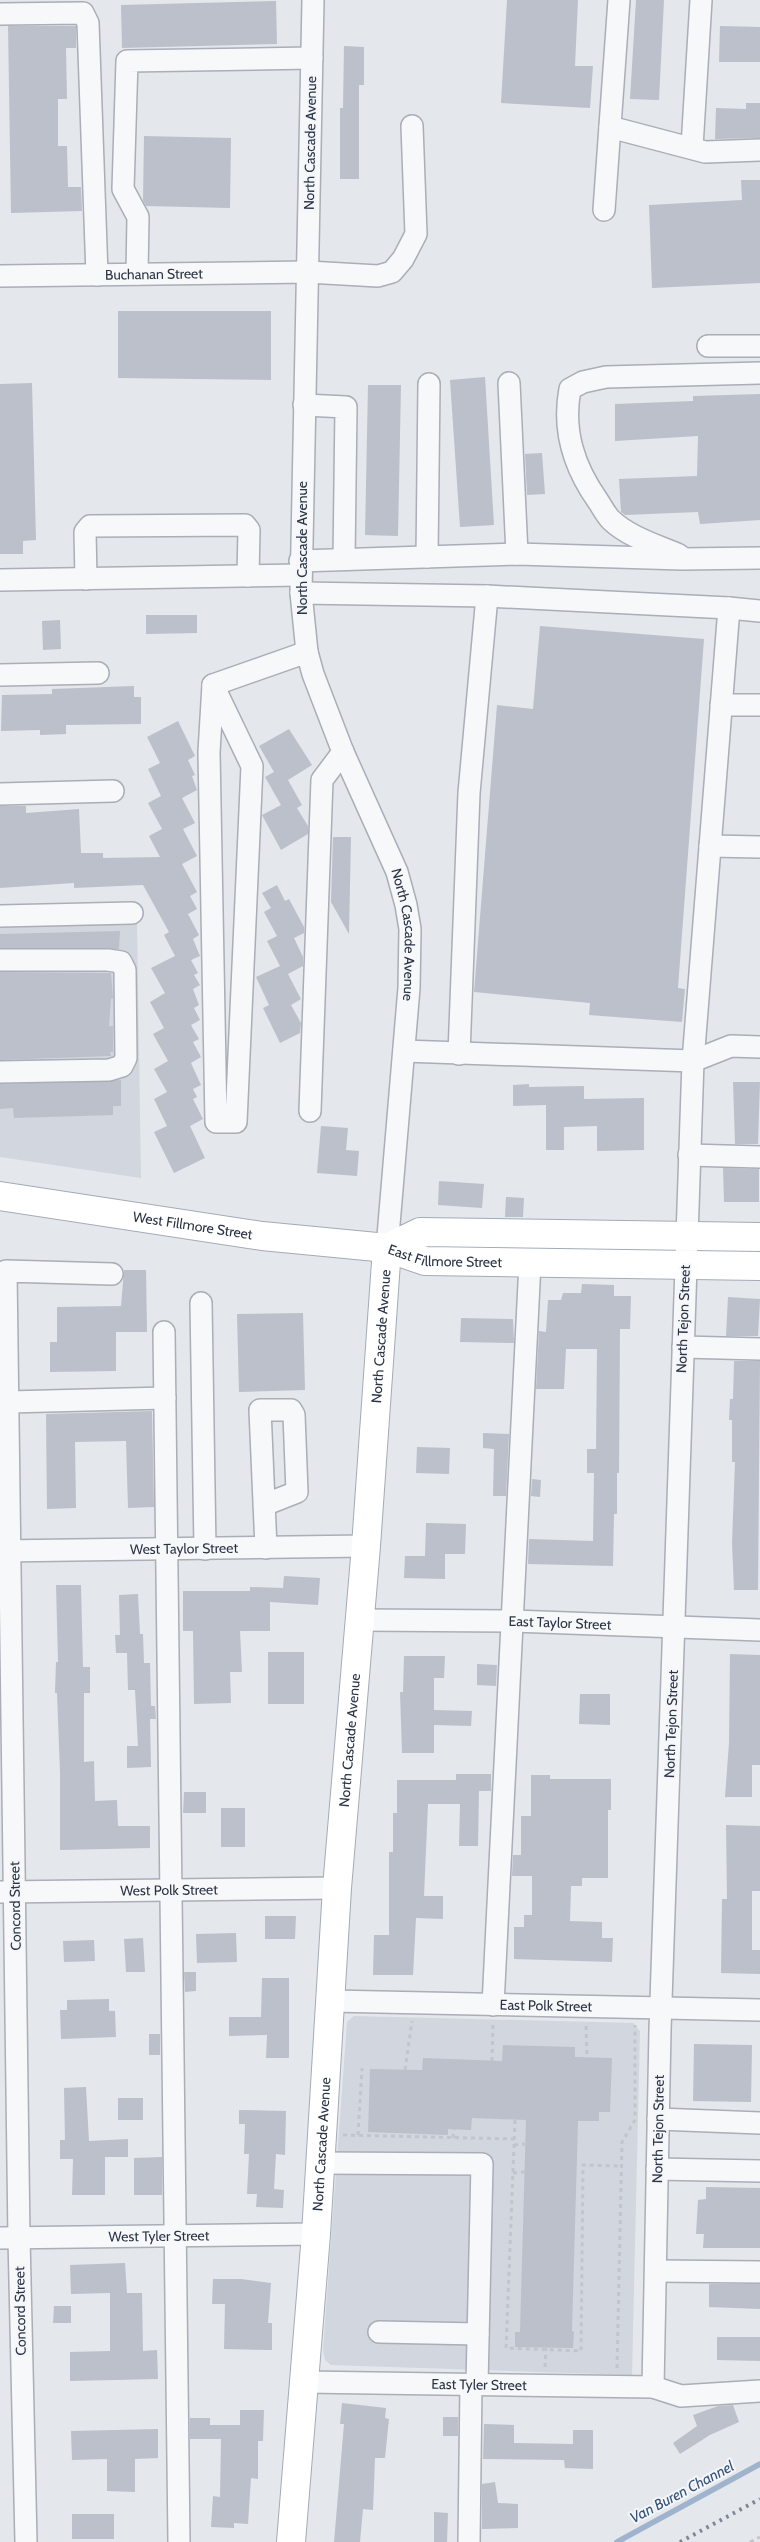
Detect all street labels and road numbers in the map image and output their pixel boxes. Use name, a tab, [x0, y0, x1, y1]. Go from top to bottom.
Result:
street label: North Cascade Avenue	[300, 76, 320, 210]
street label: Buchanan Street	[105, 264, 203, 284]
street label: North Cascade Avenue	[293, 481, 311, 615]
street label: North Cascade Avenue	[387, 866, 419, 1002]
street label: West Fillmore Street	[132, 1207, 254, 1243]
street label: East Fillmore Street	[386, 1240, 502, 1271]
street label: North Tejon Street	[672, 1264, 694, 1373]
street label: North Cascade Avenue	[367, 1269, 394, 1404]
street label: West Taylor Street	[130, 1539, 238, 1558]
street label: East Taylor Street	[509, 1612, 612, 1634]
street label: North Tejon Street	[660, 1669, 682, 1778]
street label: North Cascade Avenue	[335, 1673, 364, 1808]
street label: Concord Street	[5, 1861, 25, 1951]
street label: West Polk Street	[120, 1880, 218, 1900]
street label: East Polk Street	[500, 1996, 593, 2015]
street label: North Tejon Street	[648, 2074, 668, 2183]
street label: North Cascade Avenue	[308, 2077, 334, 2212]
street label: West Tyler Street	[108, 2226, 210, 2246]
street label: Concord Street	[10, 2266, 30, 2356]
street label: East Tyler Street	[431, 2375, 527, 2394]

